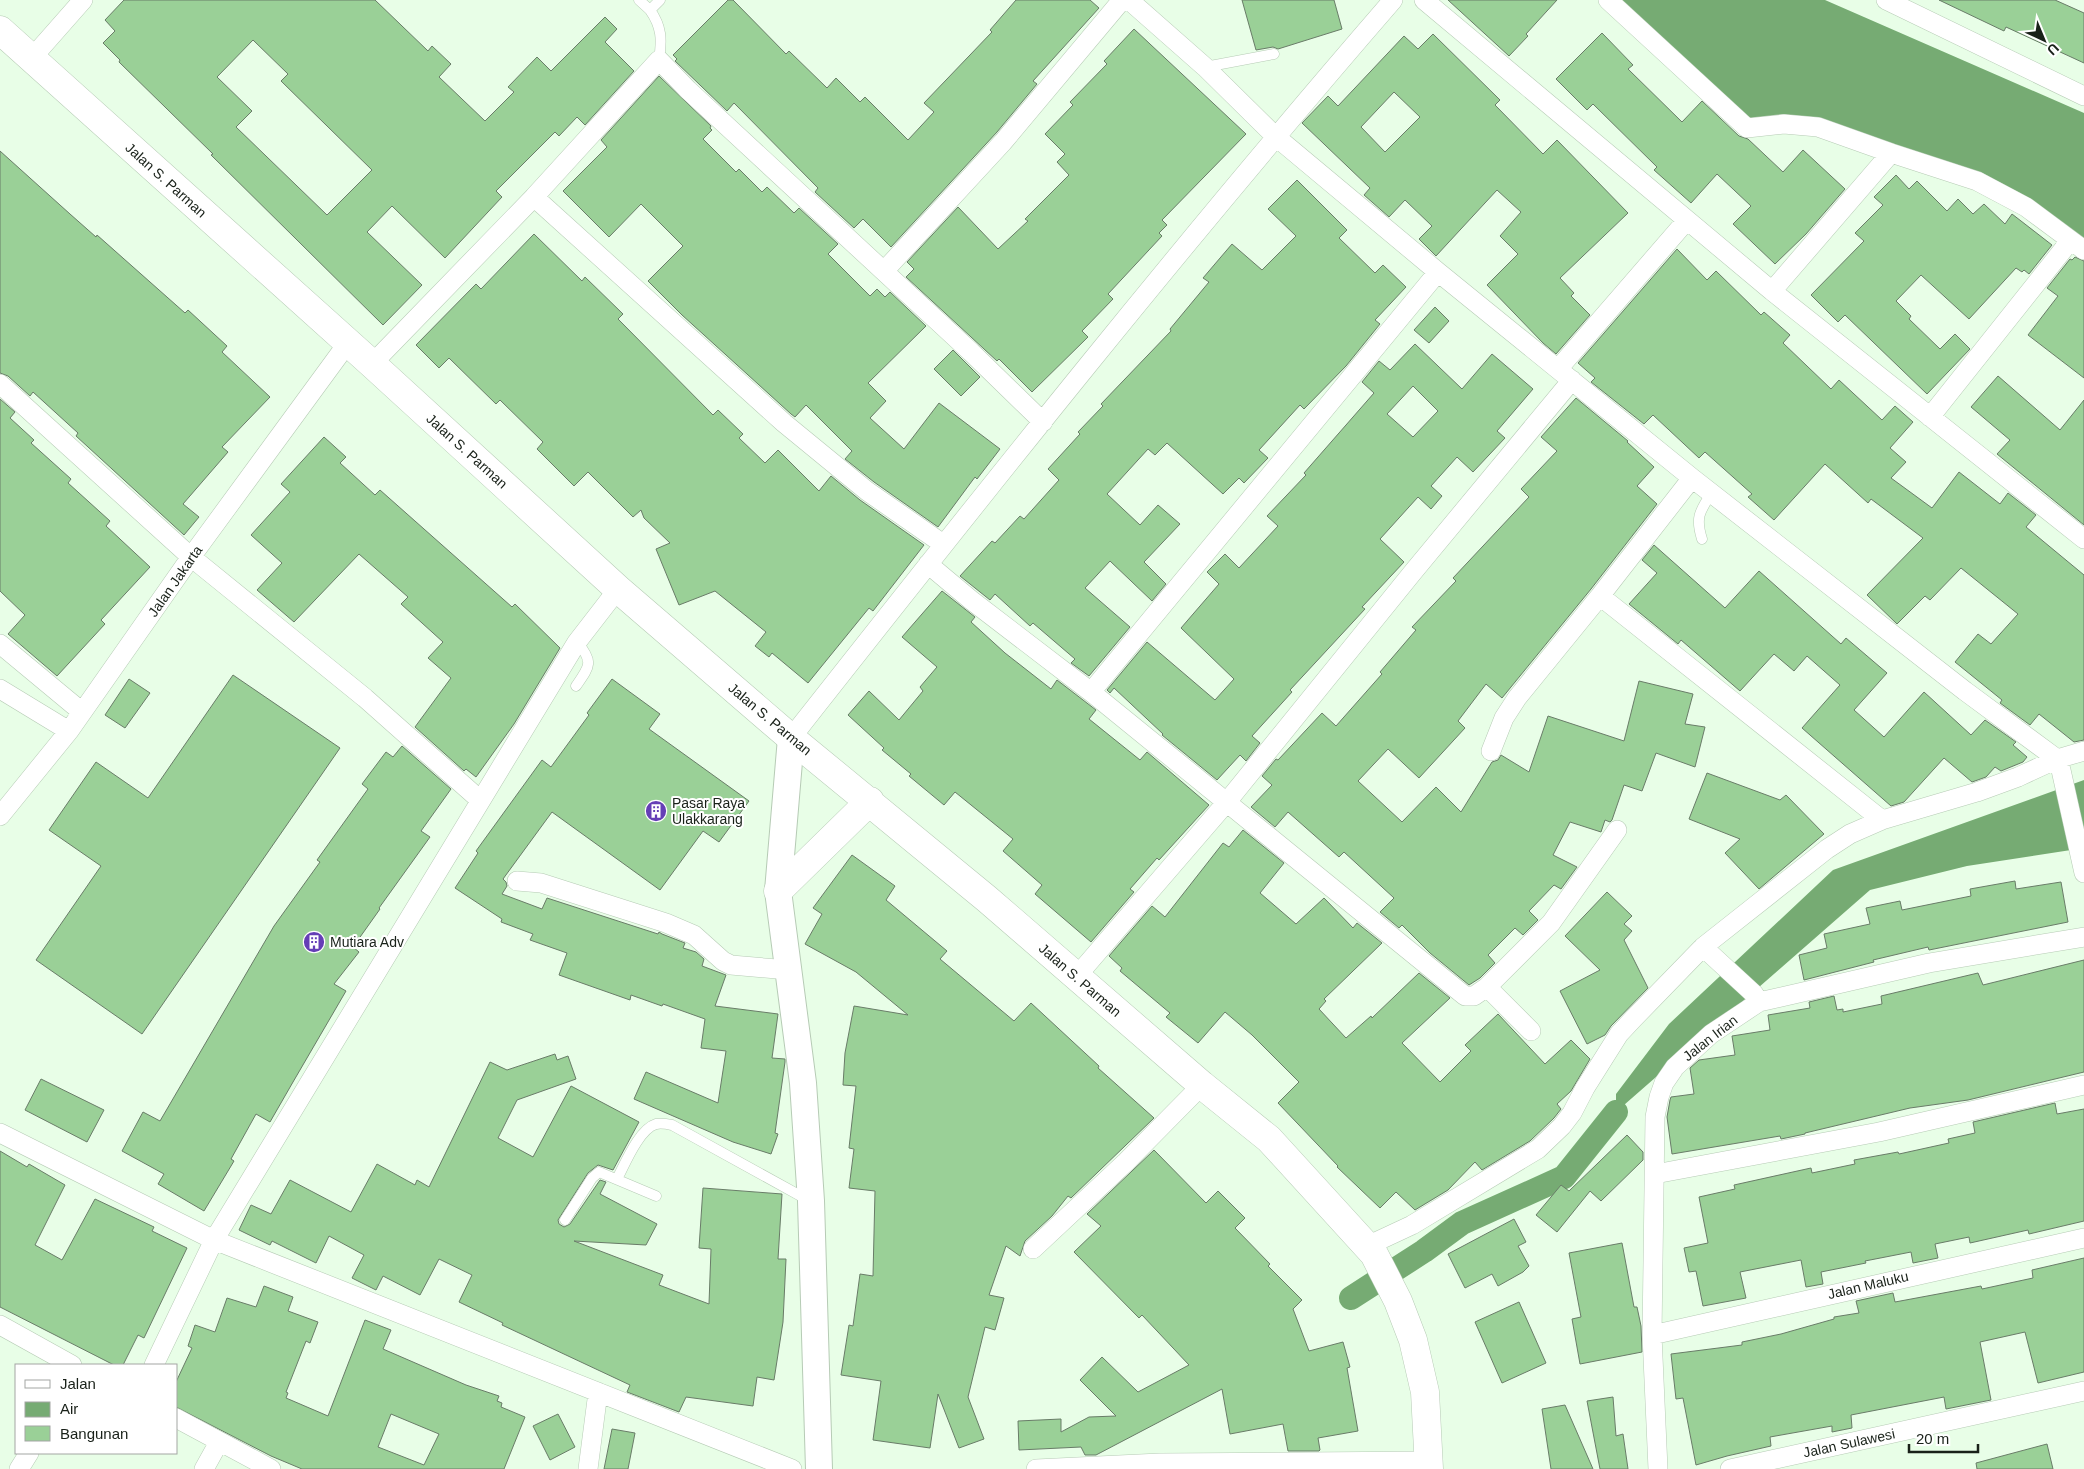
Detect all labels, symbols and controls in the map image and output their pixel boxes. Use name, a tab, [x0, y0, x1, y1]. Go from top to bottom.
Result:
north arrow	[2019, 15, 2069, 65]
text: U	[2044, 40, 2062, 59]
street label: Jalan S. Parman	[122, 139, 210, 221]
street label: Jalan S. Parman	[423, 410, 511, 492]
street label: Jalan Jakarta	[145, 542, 206, 620]
street label: Jalan S. Parman	[725, 680, 815, 758]
place label: Pasar Raya Ulakkarang	[672, 795, 745, 827]
building icon: Pasar Raya Ulakkarang	[644, 799, 668, 823]
building icon: Mutiara Adv	[302, 930, 326, 954]
place label: Mutiara Adv	[330, 934, 404, 950]
street label: Jalan S. Parman	[1036, 940, 1124, 1020]
street label: Jalan Irian	[1680, 1012, 1740, 1064]
street label: Jalan Maluku	[1826, 1268, 1910, 1302]
legend	[15, 1364, 178, 1454]
text: Jalan	[60, 1375, 96, 1392]
text: Air	[60, 1400, 78, 1417]
scale bar	[1909, 1422, 1978, 1454]
text: Bangunan	[60, 1425, 128, 1442]
street label: Jalan Sulawesi	[1802, 1425, 1896, 1461]
text: 20 m	[1916, 1430, 1949, 1447]

